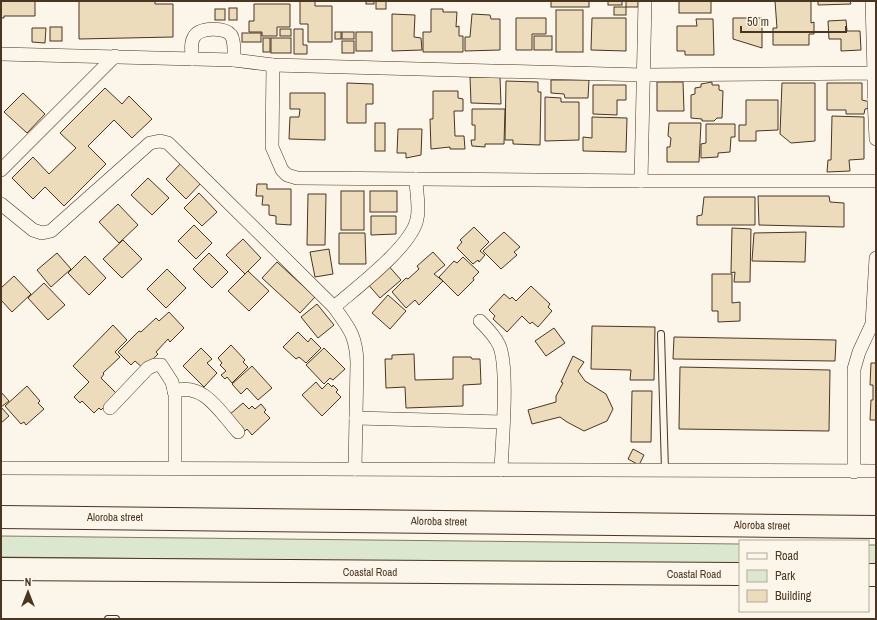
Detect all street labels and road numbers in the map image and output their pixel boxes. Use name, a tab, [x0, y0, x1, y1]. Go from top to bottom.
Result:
street label: Aloroba street	[86, 510, 144, 524]
street label: Aloroba street	[410, 513, 468, 528]
street label: Aloroba street	[733, 517, 791, 532]
street label: Coastal Road	[343, 565, 397, 579]
street label: Coastal Road	[667, 567, 721, 581]

